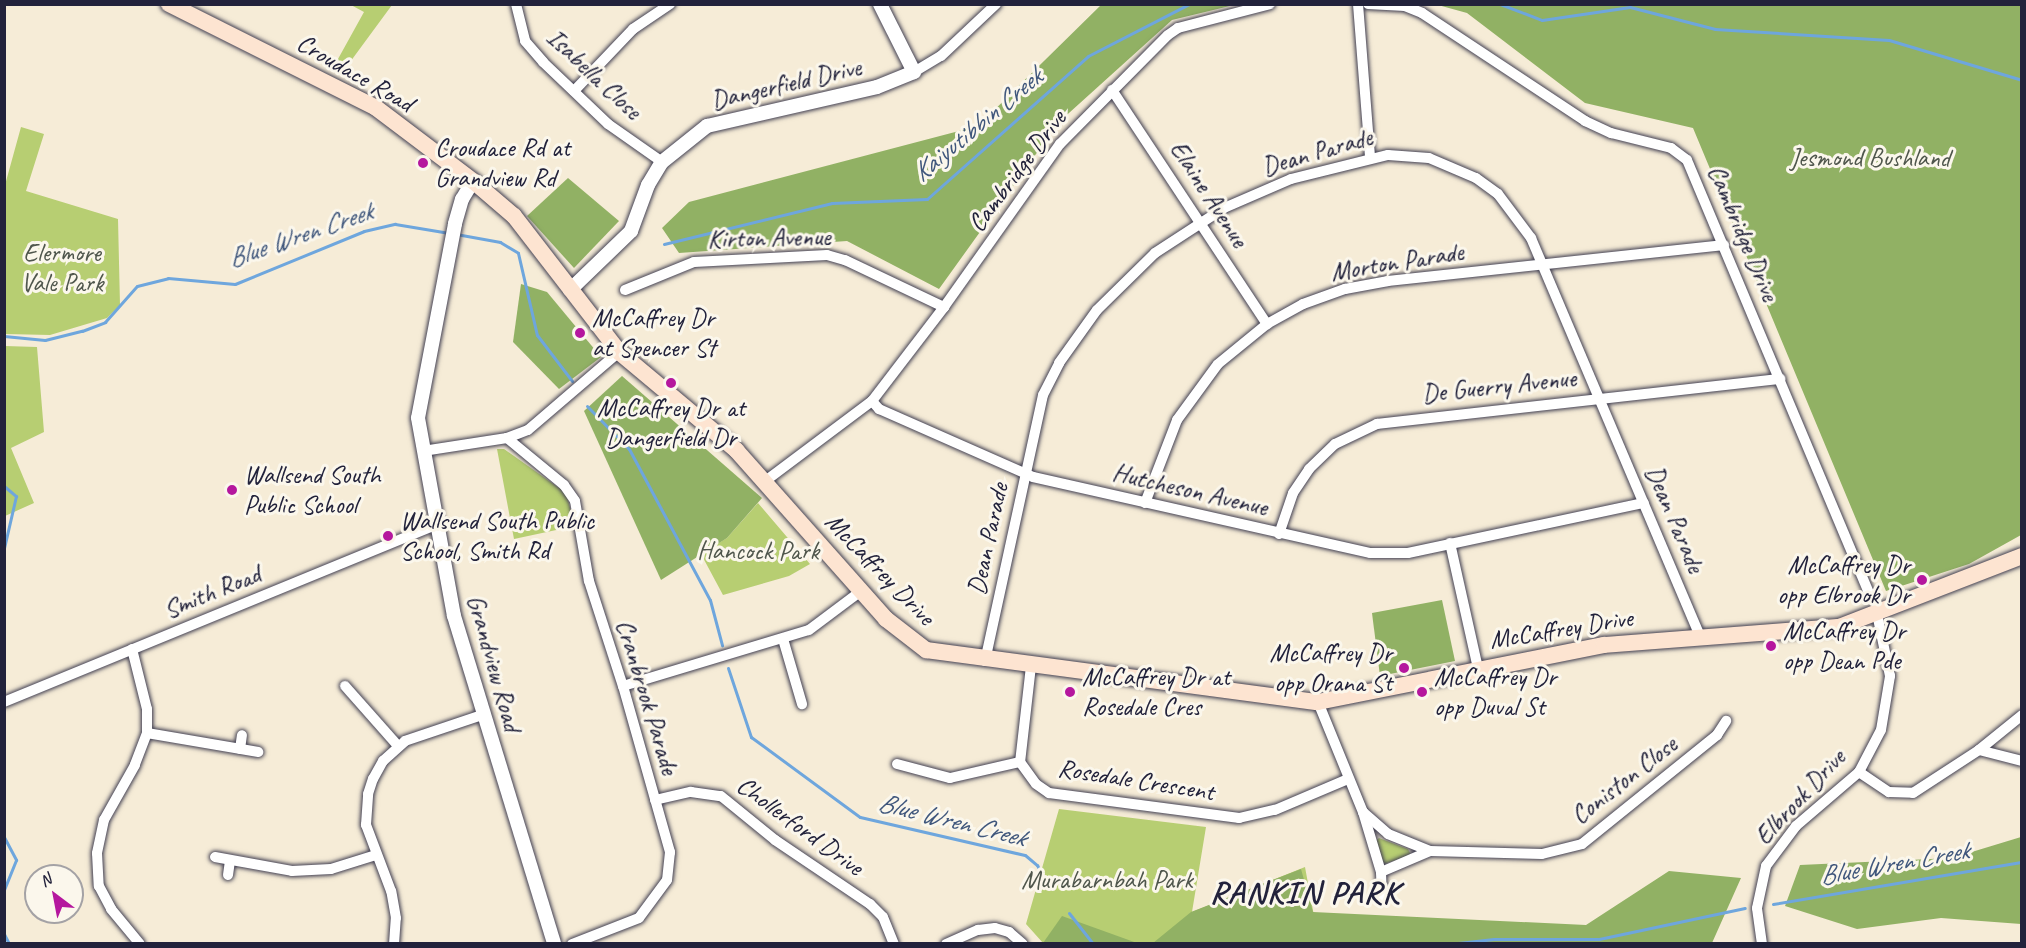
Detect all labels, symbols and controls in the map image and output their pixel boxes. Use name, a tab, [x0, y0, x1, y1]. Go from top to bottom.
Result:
street label: Isabella Close	[540, 22, 648, 126]
street label: Croudace Road	[291, 27, 419, 119]
street label: Dangerfield Drive	[708, 52, 864, 116]
water label: Kaiyutibbin Creek	[905, 61, 1049, 189]
street label: Cambridge Drive	[961, 104, 1073, 238]
street label: Dean Parade	[1258, 121, 1376, 183]
place label: Croudace Rd at Grandview Rd	[435, 132, 571, 194]
street label: Elaine Avenue	[1163, 135, 1255, 253]
park label: Jesmond Bushland	[1791, 142, 1949, 174]
marker: Croudace Rd at Grandview Rd	[416, 156, 430, 170]
street label: Cambridge Drive	[1700, 160, 1786, 306]
water label: Blue Wren Creek	[223, 195, 377, 275]
street label: Kirton Avenue	[707, 221, 831, 255]
street label: Morton Parade	[1328, 236, 1466, 288]
park label: Elermore Vale Park	[20, 237, 104, 298]
place label: McCaffrey Dr at Spencer St	[592, 302, 716, 364]
marker: McCaffrey Dr at Spencer St	[573, 326, 587, 340]
street label: De Guerry Avenue	[1421, 362, 1577, 410]
marker: McCaffrey Dr at Dangerfield Dr	[664, 376, 678, 390]
place label: McCaffrey Dr at Dangerfield Dr	[597, 392, 745, 454]
street label: Hutcheson Avenue	[1110, 457, 1270, 523]
place label: Wallsend South Public School	[244, 459, 380, 520]
street label: Dean Parade	[1639, 461, 1711, 577]
street label: Dean Parade	[961, 480, 1015, 598]
marker: Wallsend South Public School	[225, 483, 239, 497]
place label: Wallsend South Public School, Smith Rd	[400, 505, 593, 566]
street label: McCaffrey Drive	[819, 506, 941, 632]
marker: Wallsend South Public School, Smith Rd	[381, 529, 395, 543]
park label: Hancock Park	[697, 535, 819, 567]
place label: McCaffrey Dr opp Elbrook Dr	[1777, 549, 1910, 610]
street label: Smith Road	[159, 558, 265, 626]
marker: McCaffrey Dr opp Elbrook Dr	[1915, 573, 1929, 587]
street label: Grandview Road	[460, 591, 528, 735]
street label: McCaffrey Drive	[1487, 602, 1635, 656]
place label: McCaffrey Dr opp Dean Pde	[1783, 615, 1905, 676]
street label: Cranbrook Parade	[609, 616, 685, 778]
place label: McCaffrey Dr opp Orana St	[1270, 637, 1392, 698]
marker: McCaffrey Dr opp Dean Pde	[1764, 639, 1778, 653]
place label: McCaffrey Dr at Rosedale Cres	[1082, 661, 1231, 722]
marker: McCaffrey Dr opp Orana St	[1397, 661, 1411, 675]
place label: McCaffrey Dr opp Duval St	[1434, 661, 1556, 722]
marker: McCaffrey Dr at Rosedale Cres	[1063, 685, 1077, 699]
marker: McCaffrey Dr opp Duval St	[1415, 685, 1429, 699]
street label: Coniston Close	[1565, 729, 1683, 831]
street label: Elbrook Drive	[1748, 743, 1852, 851]
street label: Rosedale Crescent	[1056, 752, 1216, 808]
street label: Chollerford Drive	[730, 769, 870, 883]
water label: Blue Wren Creek	[875, 786, 1029, 854]
water label: Blue Wren Creek	[1817, 834, 1971, 892]
north arrow	[24, 864, 84, 924]
park label: Murabarnbah Park	[1021, 864, 1193, 896]
text: N	[36, 869, 55, 892]
district label: RANKIN PARK	[1212, 874, 1398, 912]

